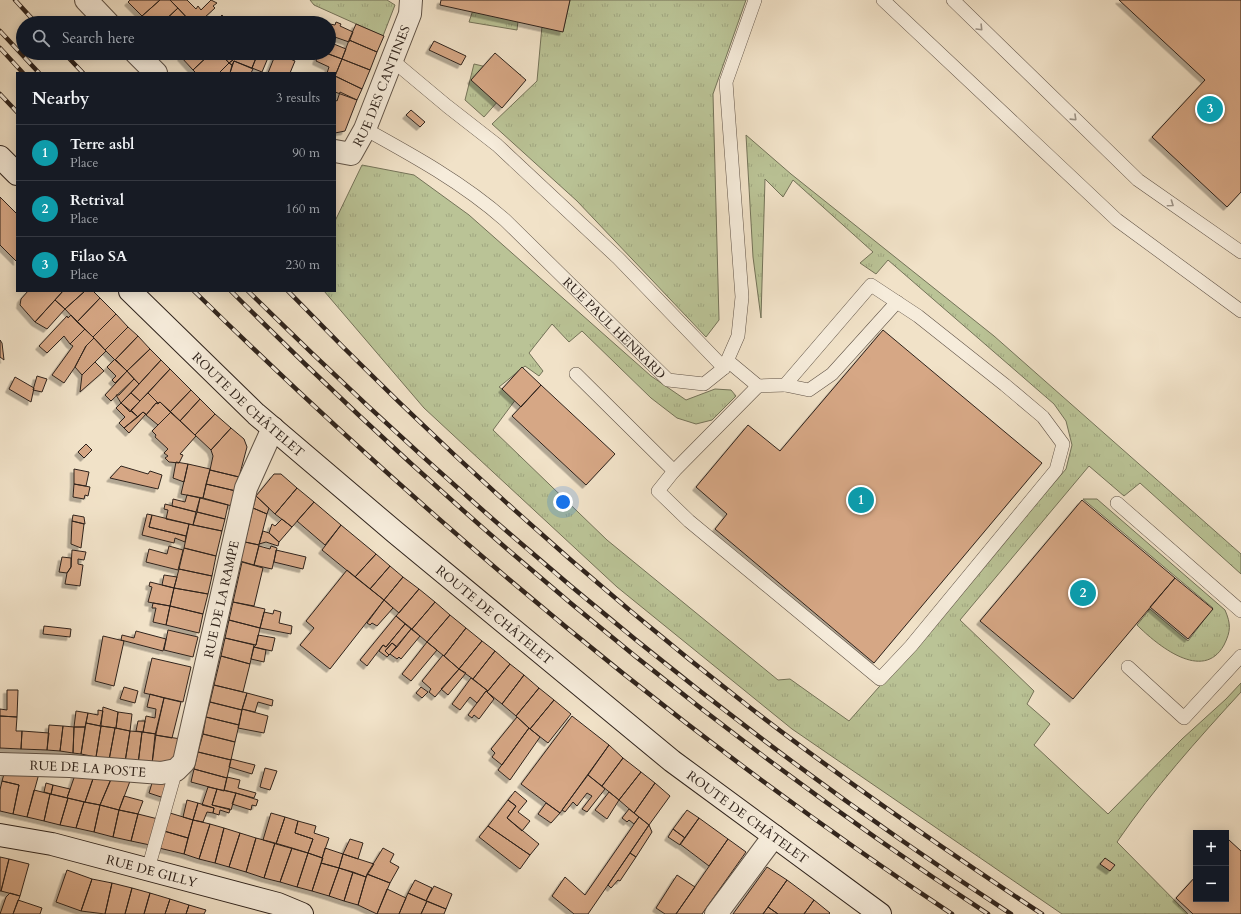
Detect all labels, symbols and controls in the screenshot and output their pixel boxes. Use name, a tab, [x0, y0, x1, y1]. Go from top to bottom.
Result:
search box	[16, 16, 336, 60]
street label: RUE DES CANTINES	[349, 23, 415, 150]
one-way arrow	[975, 23, 983, 31]
icon: search	[30, 27, 52, 49]
text: Search here	[62, 28, 135, 48]
text: Nearby	[32, 87, 89, 110]
text: 3 results	[276, 89, 320, 107]
pin: 3	[1197, 94, 1223, 124]
one-way arrow	[1069, 114, 1077, 121]
text: Terre asbl	[70, 134, 134, 154]
text: 1	[42, 144, 48, 162]
text: 90 m	[292, 144, 320, 162]
text: Place	[70, 154, 98, 172]
text: Retrival	[70, 190, 124, 210]
one-way arrow	[1167, 199, 1174, 206]
text: 2	[42, 200, 48, 218]
text: 160 m	[286, 200, 320, 218]
text: Place	[70, 210, 98, 228]
text: Filao SA	[70, 246, 127, 266]
text: 3	[42, 256, 48, 274]
text: 230 m	[286, 256, 320, 274]
text: Place	[70, 266, 98, 284]
street label: RUE PAUL HENRARD	[558, 274, 670, 383]
street label: ROUTE DE CHÂTELET	[188, 348, 308, 462]
pin: 1	[848, 485, 874, 515]
your location	[553, 492, 573, 512]
street label: RUE DE LA RAMPE	[200, 539, 244, 660]
street label: ROUTE DE CHÂTELET	[432, 562, 557, 669]
pin: 2	[1070, 578, 1096, 608]
street label: RUE DE LA POSTE	[29, 757, 147, 782]
street label: ROUTE DE CHÂTELET	[683, 767, 812, 869]
map controls	[1193, 830, 1229, 902]
button: +	[1193, 830, 1229, 866]
street label: RUE DE GILLY	[104, 851, 199, 892]
button: −	[1193, 866, 1229, 902]

